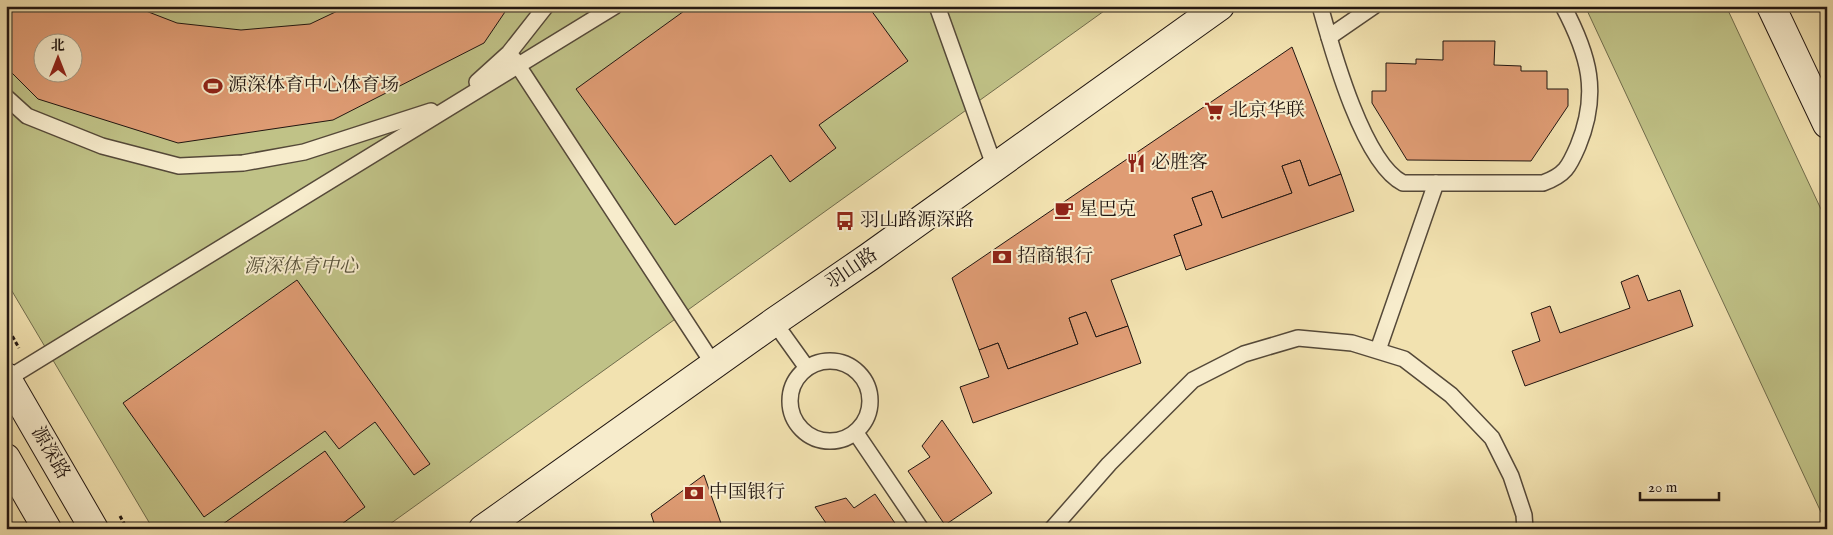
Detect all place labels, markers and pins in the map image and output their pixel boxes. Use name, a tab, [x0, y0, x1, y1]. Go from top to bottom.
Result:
place label: 源深体育中心体育场	[228, 74, 399, 98]
sports icon: 源深体育中心体育场	[202, 75, 224, 97]
place label: 北京华联	[1229, 99, 1305, 123]
supermarket icon: 北京华联	[1203, 100, 1225, 122]
place label: 必胜客	[1151, 151, 1208, 175]
restaurant icon: 必胜客	[1125, 152, 1147, 174]
place label: 星巴克	[1079, 198, 1136, 222]
cafe icon: 星巴克	[1053, 199, 1075, 221]
place label: 羽山路源深路	[860, 209, 974, 233]
bus stop icon: 羽山路源深路	[834, 210, 856, 232]
place label: 招商银行	[1017, 245, 1093, 269]
bank icon: 招商银行	[991, 246, 1013, 268]
place label: 中国银行	[709, 481, 785, 505]
bank icon: 中国银行	[683, 482, 705, 504]

